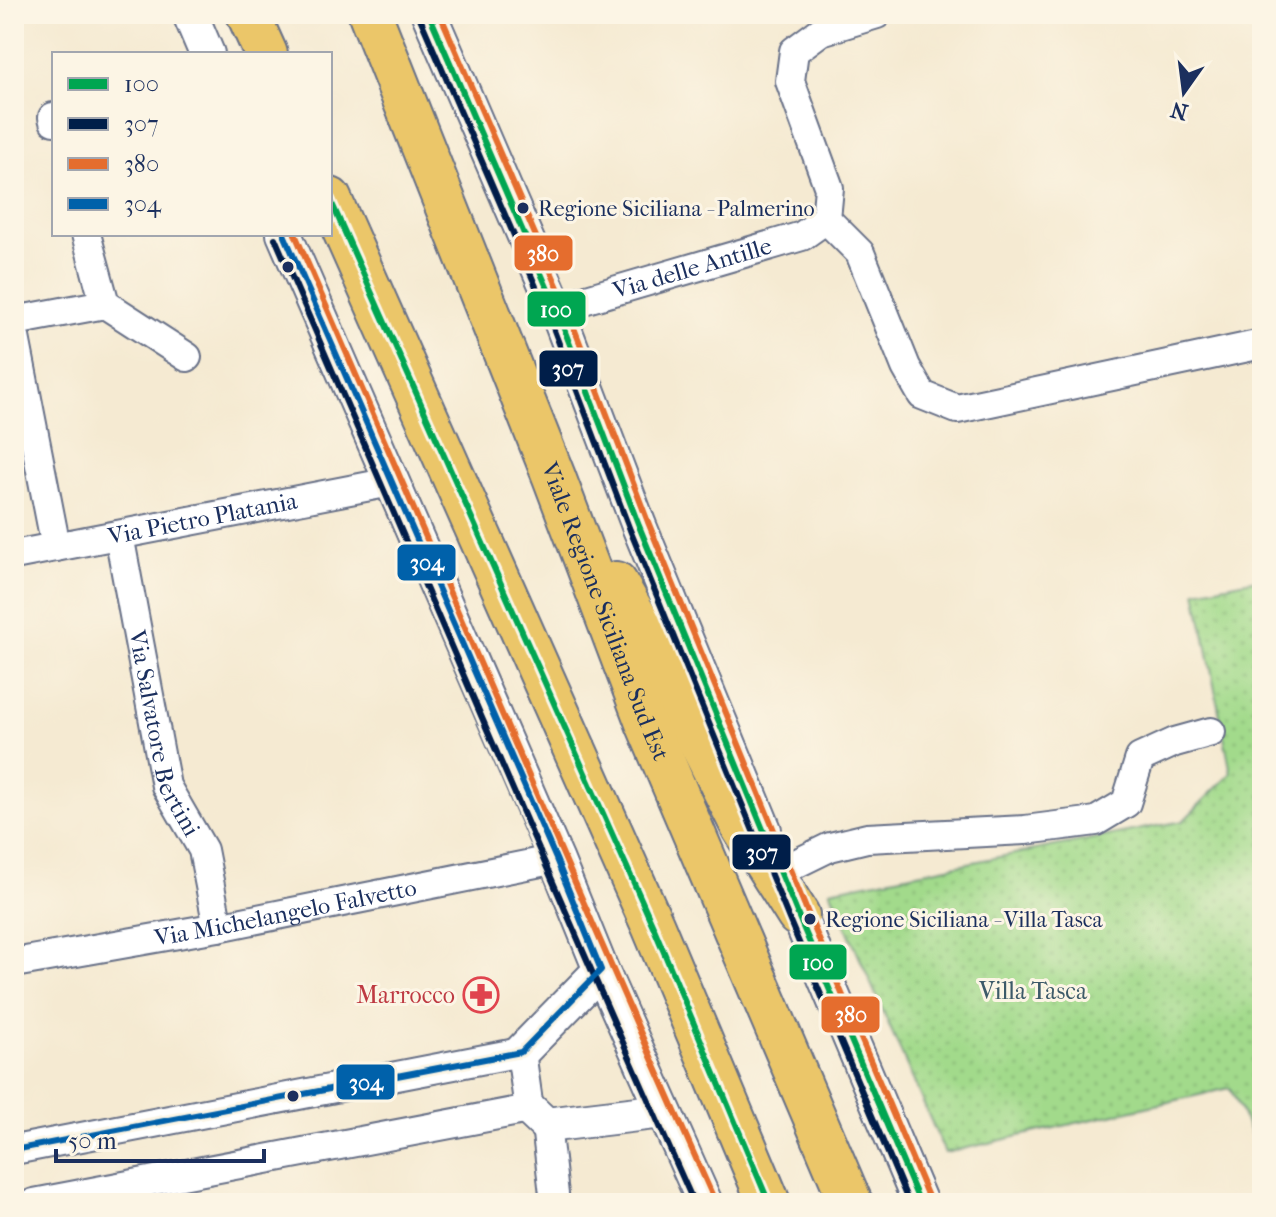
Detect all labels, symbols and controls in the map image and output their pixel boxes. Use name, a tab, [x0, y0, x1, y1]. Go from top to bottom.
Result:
legend	[52, 52, 332, 236]
north arrow	[1144, 52, 1224, 132]
text: 100	[124, 70, 159, 98]
text: N	[1168, 96, 1191, 125]
text: 307	[124, 110, 159, 138]
text: 380	[124, 150, 159, 178]
text: 304	[124, 190, 162, 218]
place label: Regione Siciliana - Palmerino	[538, 196, 815, 222]
marker: Regione Siciliana - Palmerino	[515, 200, 531, 216]
street label: Via delle Antille	[609, 232, 775, 305]
line badge: 380	[513, 234, 574, 272]
text: 380	[527, 241, 559, 267]
unlabelled marker	[280, 259, 296, 275]
line badge: 100	[526, 290, 587, 328]
text: 100	[540, 297, 572, 323]
line badge: 307	[538, 349, 599, 388]
text: 307	[552, 356, 584, 382]
street label: Viale Regione Siciliana Sud Est	[535, 457, 675, 765]
street label: Via Pietro Platania	[104, 486, 300, 551]
line badge: 304	[396, 543, 457, 582]
text: 304	[410, 550, 445, 576]
street label: Via Salvatore Bertini	[123, 627, 206, 841]
line badge: 307	[731, 833, 792, 871]
text: 307	[746, 840, 778, 866]
street label: Via Michelangelo Falvetto	[151, 873, 419, 952]
place label: Regione Siciliana - Villa Tasca	[825, 907, 1103, 933]
marker: Regione Siciliana - Villa Tasca	[802, 911, 818, 927]
line badge: 100	[788, 943, 848, 981]
text: 100	[802, 950, 834, 976]
pharmacy icon: Marrocco	[462, 976, 500, 1014]
park label: Villa Tasca	[978, 977, 1088, 1005]
place label: Marrocco	[356, 981, 455, 1009]
line badge: 380	[820, 995, 881, 1034]
text: 380	[835, 1002, 867, 1028]
line badge: 304	[335, 1063, 396, 1101]
text: 304	[349, 1070, 384, 1096]
unlabelled marker	[285, 1088, 301, 1104]
scale bar	[56, 1113, 264, 1163]
text: 50 m	[68, 1127, 117, 1155]

